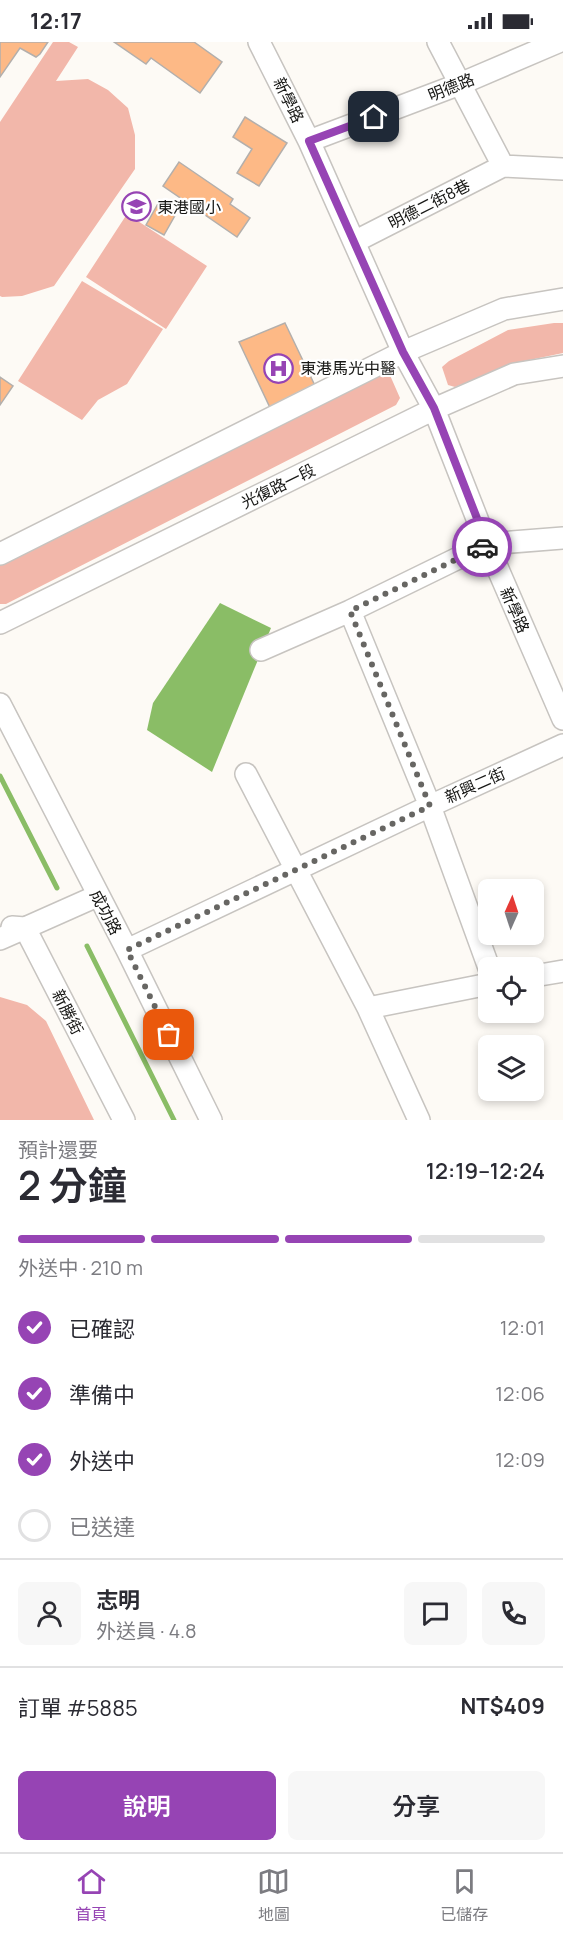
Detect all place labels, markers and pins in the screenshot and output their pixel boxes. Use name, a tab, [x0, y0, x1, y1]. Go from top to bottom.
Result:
pin	[348, 91, 399, 142]
school or university icon: 東港國小	[120, 191, 152, 223]
place label: 東港國小	[157, 196, 221, 218]
hospital icon: 東港馬光中醫	[263, 352, 295, 384]
place label: 東港馬光中醫	[300, 357, 396, 379]
pin	[143, 1009, 194, 1060]

